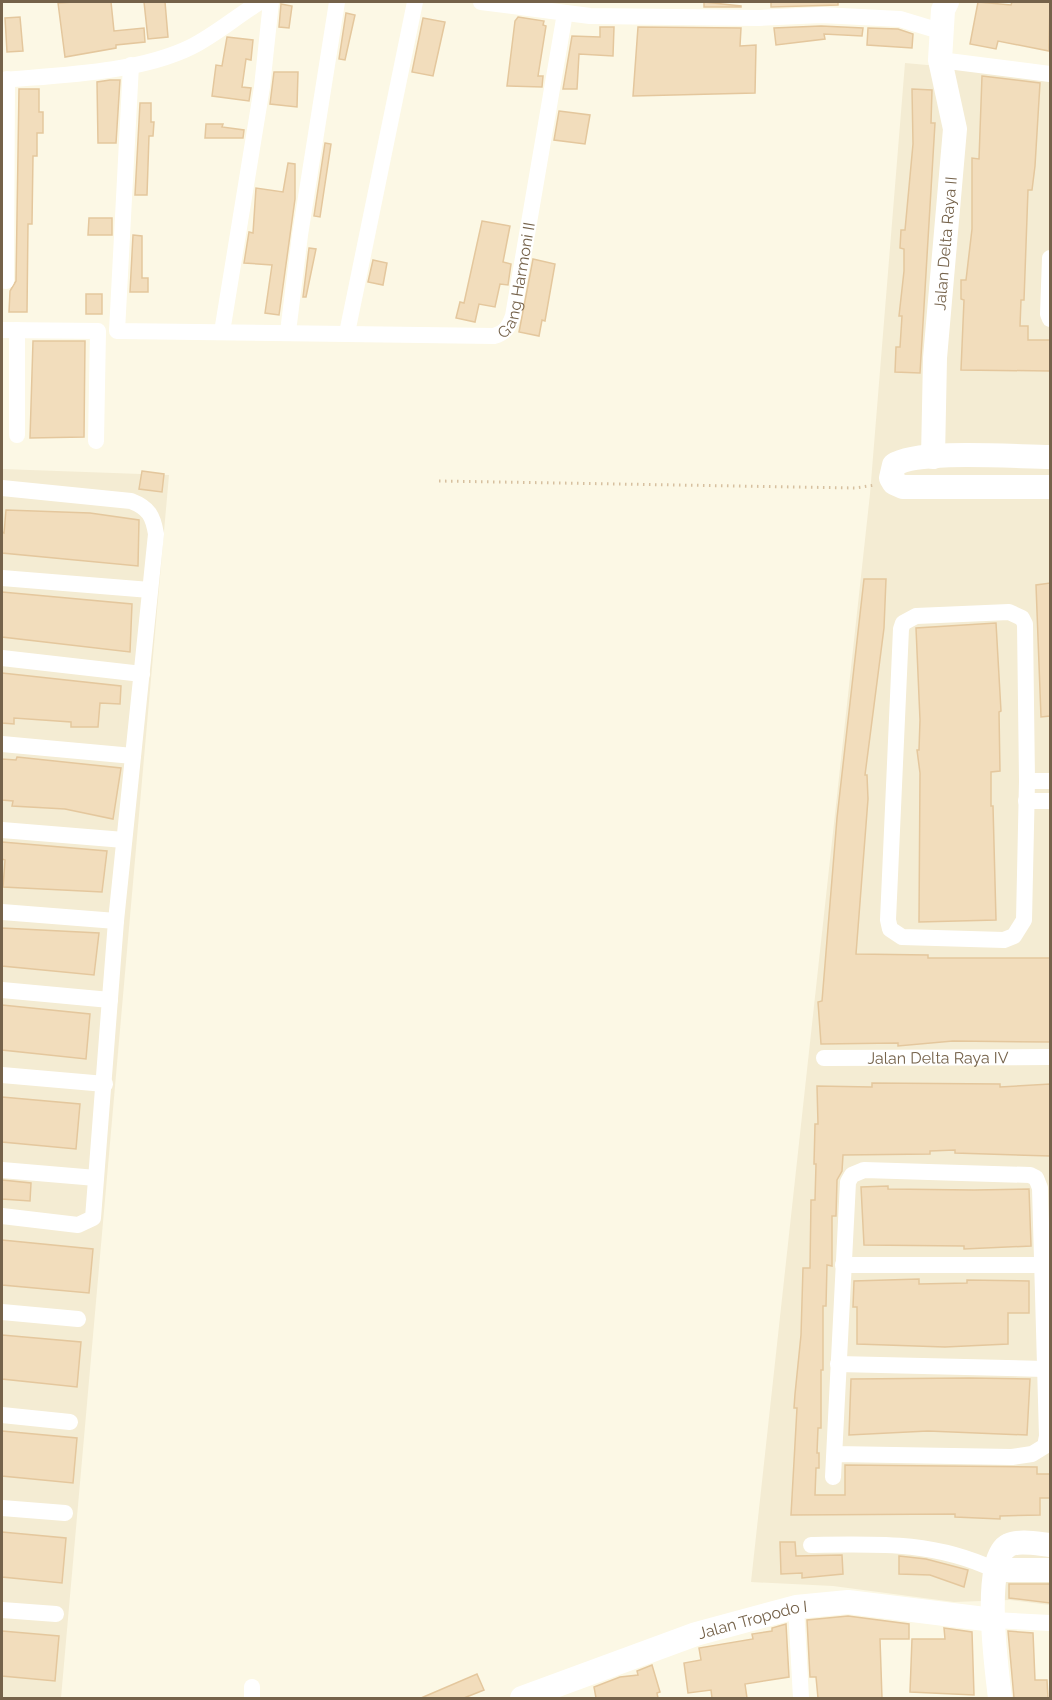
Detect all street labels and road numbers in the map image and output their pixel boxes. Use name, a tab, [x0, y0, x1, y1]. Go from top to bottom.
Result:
street label: Jalan Delta Raya II	[930, 176, 960, 311]
street label: Gang Harmoni II	[493, 221, 538, 342]
street label: Jalan Delta Raya IV	[867, 1048, 1009, 1067]
street label: Jalan Tropodo I	[696, 1596, 808, 1643]

